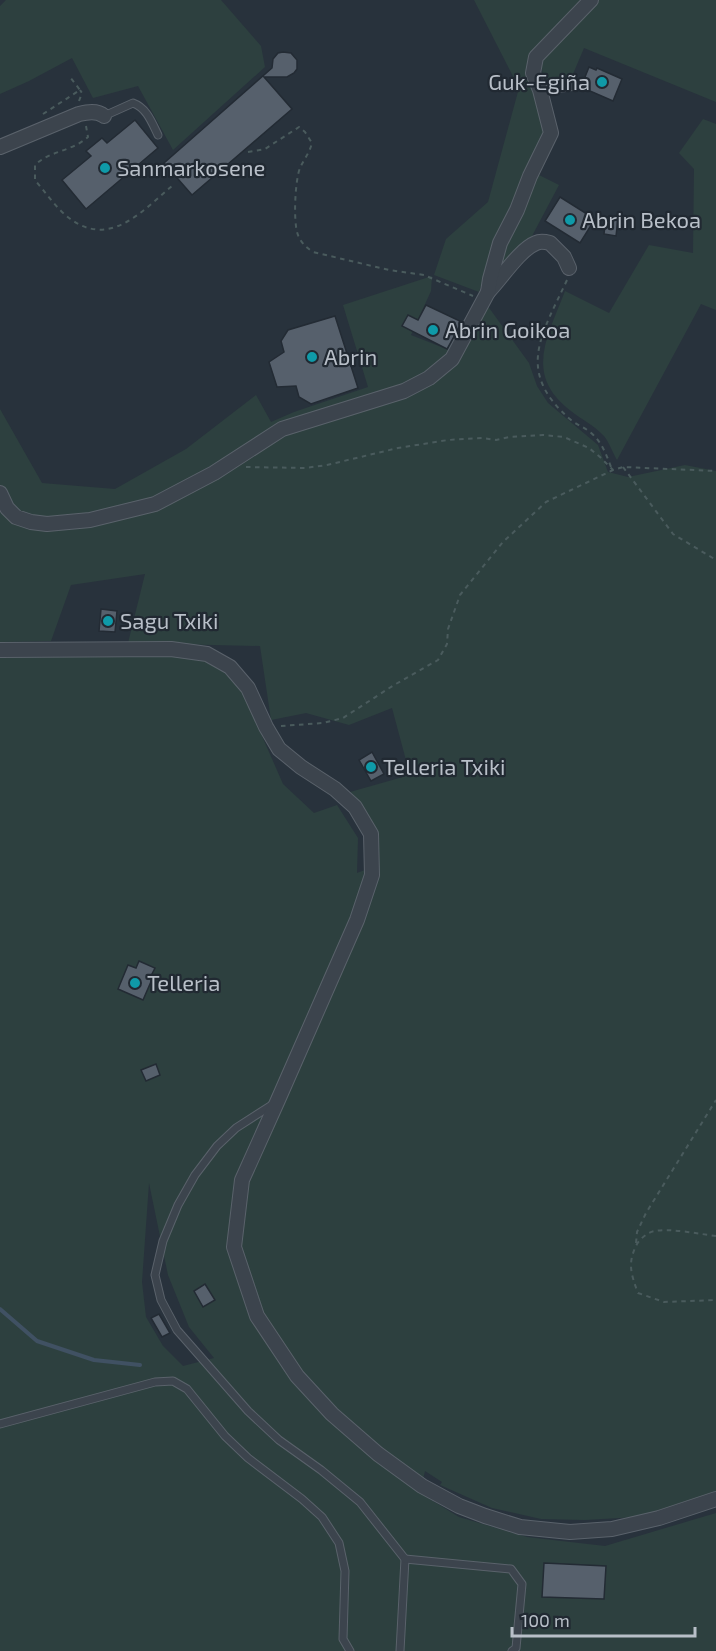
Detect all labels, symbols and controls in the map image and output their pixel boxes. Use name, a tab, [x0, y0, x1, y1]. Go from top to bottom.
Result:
place label: Guk-Egiña	[488, 68, 590, 94]
marker: Guk-Egiña	[595, 75, 609, 89]
place label: Sanmarkosene	[117, 154, 265, 180]
marker: Sanmarkosene	[98, 161, 112, 175]
place label: Abrin Bekoa	[582, 206, 701, 232]
marker: Abrin Bekoa	[563, 213, 577, 227]
place label: Abrin Goikoa	[445, 316, 570, 342]
marker: Abrin Goikoa	[426, 323, 440, 337]
place label: Abrin	[324, 343, 377, 369]
marker: Abrin	[305, 350, 319, 364]
place label: Sagu Txiki	[120, 607, 218, 633]
marker: Sagu Txiki	[101, 614, 115, 628]
place label: Telleria Txiki	[383, 753, 506, 779]
marker: Telleria Txiki	[364, 760, 378, 774]
place label: Telleria	[147, 969, 220, 995]
marker: Telleria	[128, 976, 142, 990]
scale bar	[512, 1600, 695, 1638]
text: 100 m	[521, 1609, 570, 1631]

